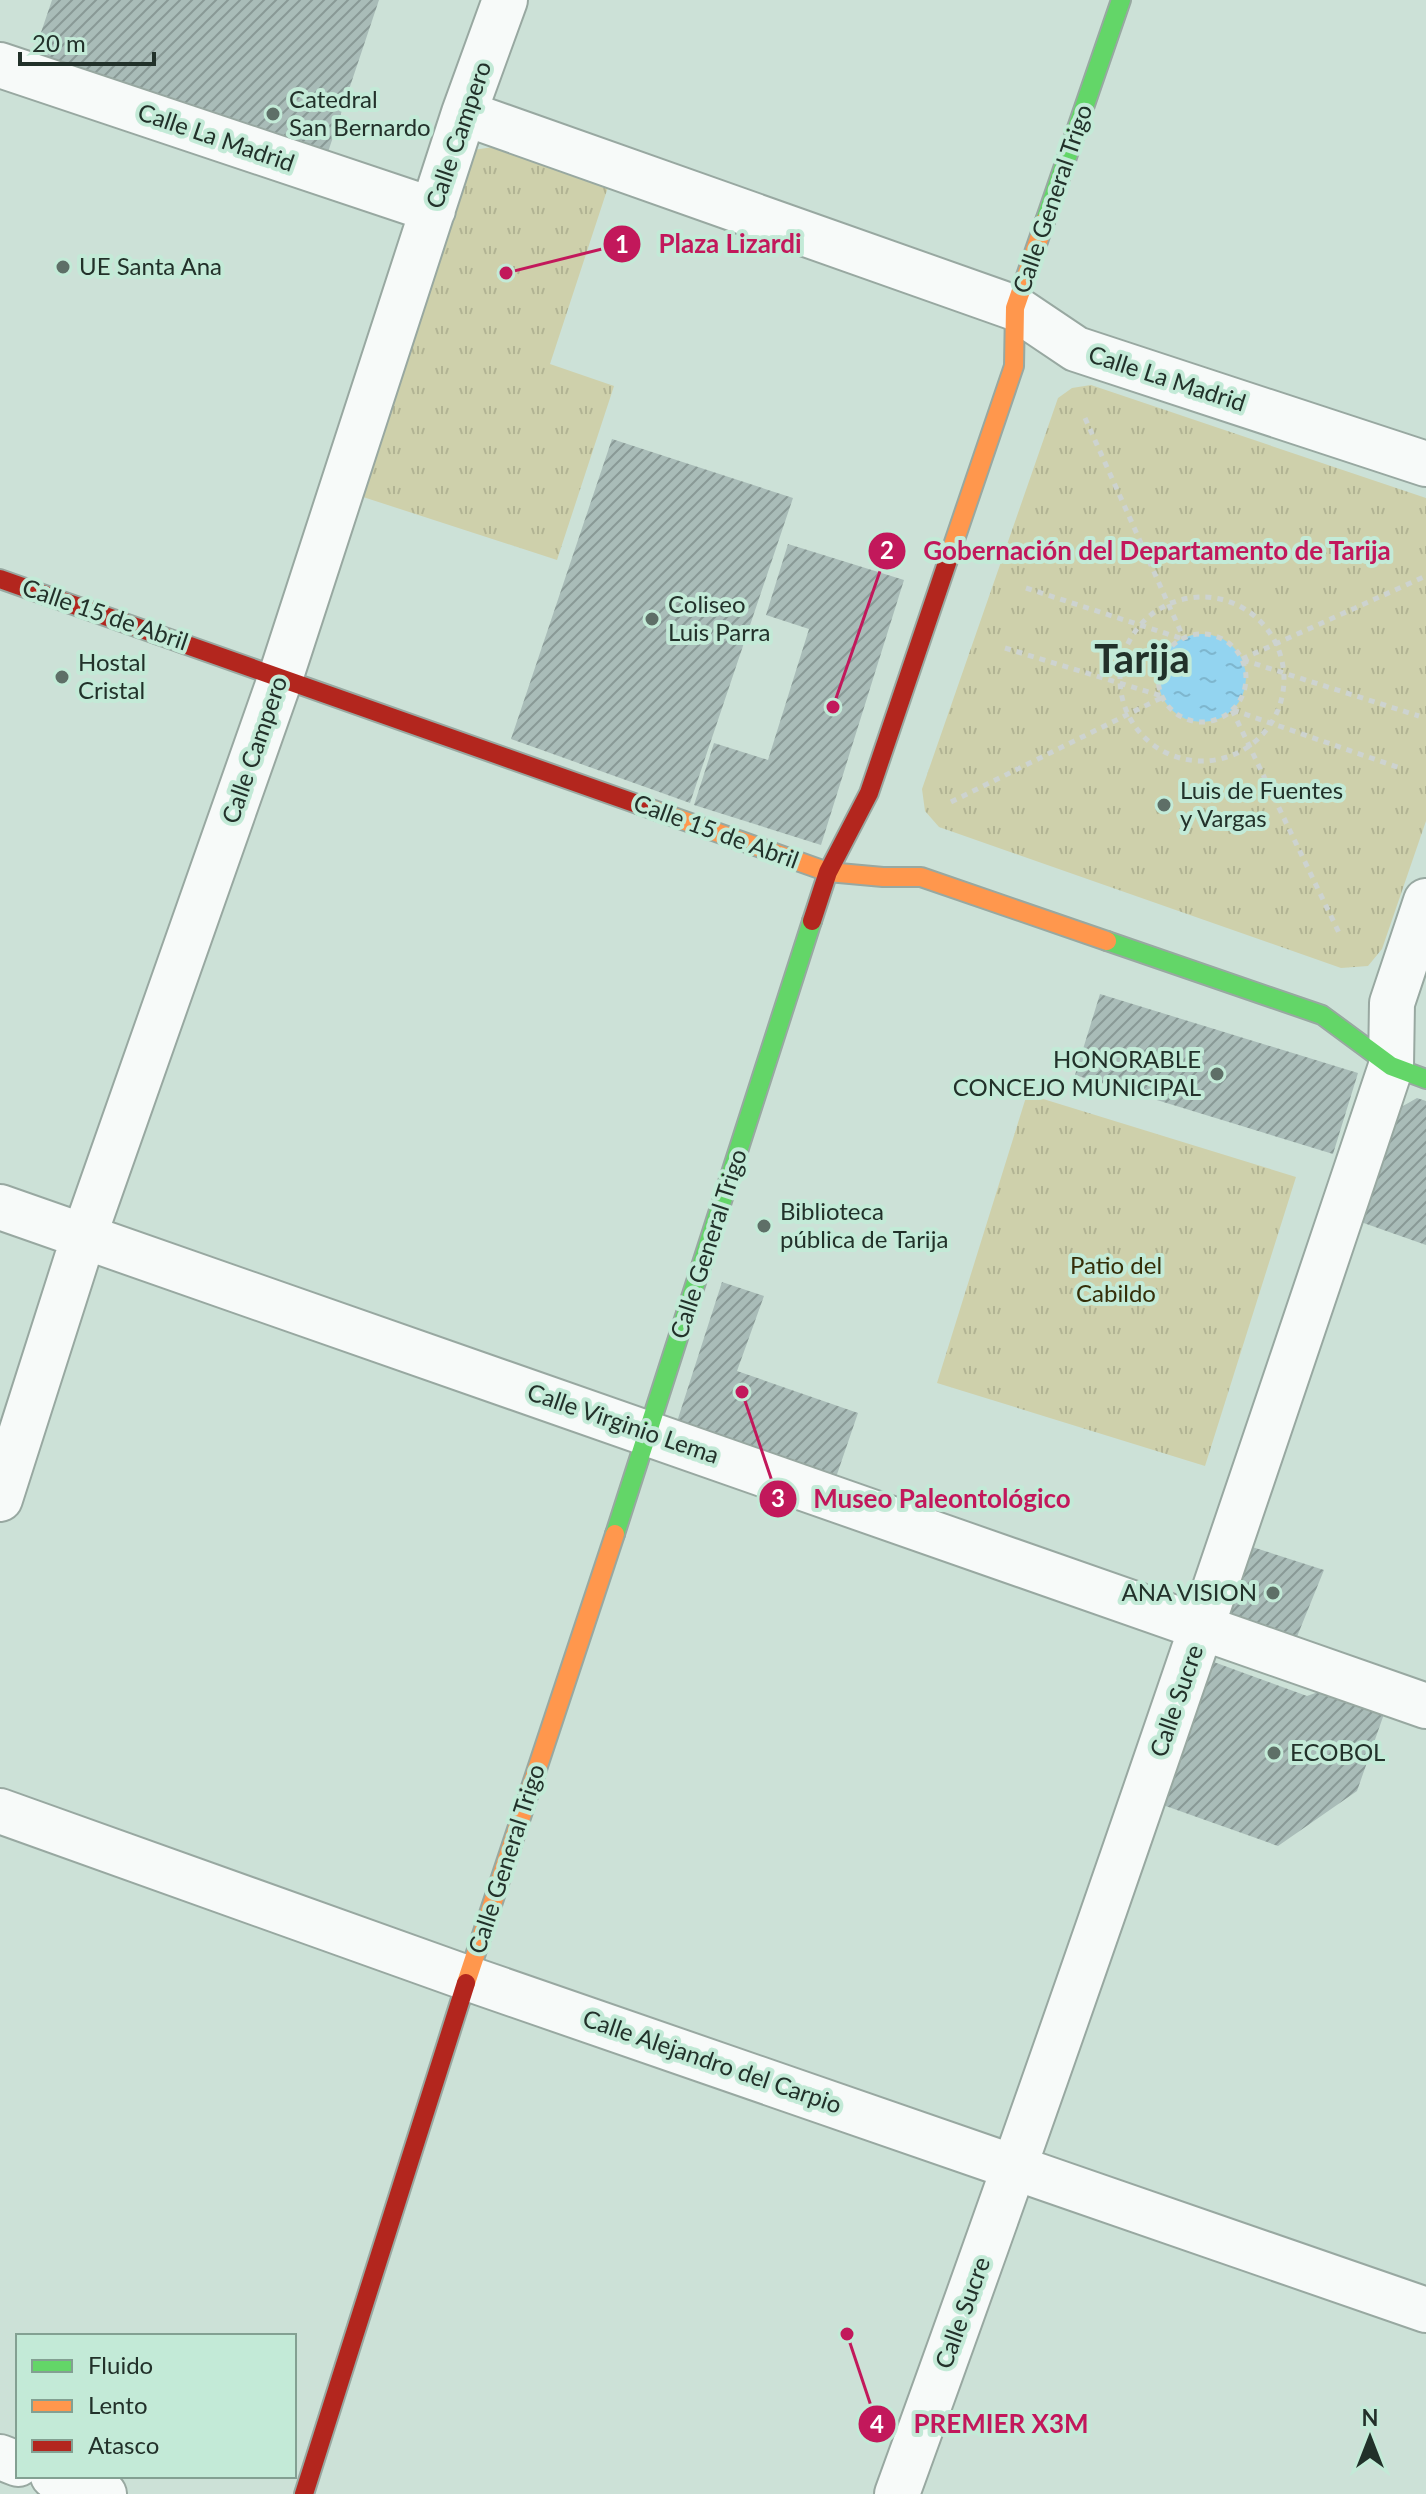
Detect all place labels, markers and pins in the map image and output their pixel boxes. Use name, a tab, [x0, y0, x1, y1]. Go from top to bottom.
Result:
place label: Catedral San Bernardo	[289, 84, 431, 141]
marker: Catedral San Bernardo	[264, 105, 282, 123]
callout: Plaza Lizardi	[602, 219, 818, 269]
place label: UE Santa Ana	[79, 251, 222, 280]
marker: UE Santa Ana	[54, 258, 72, 276]
callout: Gobernación del Departamento de Tarija	[867, 526, 1407, 576]
place label: Coliseo Luis Parra	[668, 589, 770, 646]
marker: Coliseo Luis Parra	[643, 610, 661, 628]
place label: Hostal Cristal	[78, 647, 146, 704]
marker: Hostal Cristal	[53, 668, 71, 686]
place label: Luis de Fuentes y Vargas	[1180, 775, 1343, 832]
marker: Luis de Fuentes y Vargas	[1155, 796, 1173, 814]
place label: HONORABLE CONCEJO MUNICIPAL	[953, 1044, 1201, 1101]
marker: HONORABLE CONCEJO MUNICIPAL	[1208, 1065, 1226, 1083]
place label: Biblioteca pública de Tarija	[780, 1196, 948, 1253]
marker: Biblioteca pública de Tarija	[755, 1217, 773, 1235]
callout: Museo Paleontológico	[758, 1474, 1087, 1524]
place label: ANA VISION	[1121, 1577, 1257, 1606]
marker: ANA VISION	[1264, 1584, 1282, 1602]
place label: ECOBOL	[1290, 1737, 1385, 1766]
marker: ECOBOL	[1265, 1744, 1283, 1762]
callout: PREMIER X3M	[857, 2399, 1105, 2449]

